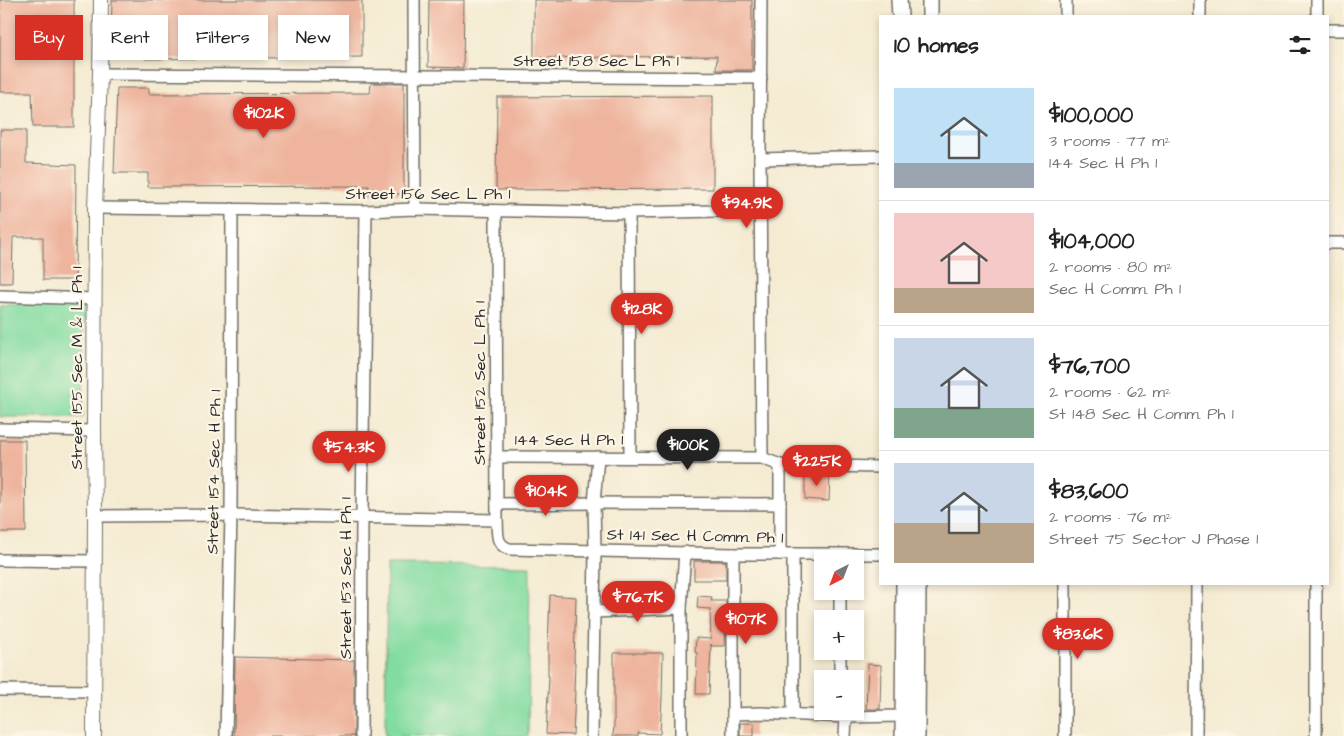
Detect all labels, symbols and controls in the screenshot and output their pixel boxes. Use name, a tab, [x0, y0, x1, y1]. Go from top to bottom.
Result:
chip: Buy	[15, 15, 83, 60]
chip: Rent	[93, 15, 168, 60]
chip: Filters	[178, 15, 268, 60]
chip: New	[278, 15, 349, 60]
text: 10 homes	[894, 31, 979, 60]
icon: filters	[1286, 31, 1314, 59]
street label: Street 158 Sec L Ph 1	[513, 50, 679, 72]
pin: $102K	[229, 96, 299, 139]
text: $100,000	[1049, 101, 1133, 130]
text: $102K	[244, 102, 284, 124]
icon: home	[934, 108, 994, 168]
text: 3 rooms · 77 m²	[1049, 130, 1170, 152]
text: 144 Sec H Ph 1	[1049, 152, 1157, 174]
street label: Street 156 Sec L Ph 1	[345, 183, 511, 205]
pin: $94.9K	[706, 186, 788, 229]
text: $94.9K	[722, 192, 772, 214]
text: $104,000	[1049, 227, 1134, 256]
icon: home	[934, 233, 994, 293]
text: 2 rooms · 80 m²	[1049, 256, 1172, 278]
street label: Street 155 Sec M & L Ph 1	[66, 266, 88, 470]
text: Sec H Comm. Ph 1	[1049, 278, 1181, 300]
pin: $128K	[607, 292, 677, 335]
text: $128K	[622, 298, 662, 320]
street label: Street 152 Sec L Ph 1	[469, 301, 491, 465]
text: $76,700	[1049, 352, 1130, 381]
icon: home	[934, 358, 994, 418]
text: 2 rooms · 62 m²	[1049, 381, 1171, 403]
street label: Street 154 Sec H Ph 1	[202, 390, 226, 554]
text: St 148 Sec H Comm. Ph 1	[1049, 403, 1234, 425]
pin: $100K	[653, 428, 723, 471]
street label: 144 Sec H Ph 1	[515, 429, 623, 451]
pin: $54.3K	[308, 430, 390, 473]
text: $100K	[668, 434, 708, 456]
text: $54.3K	[323, 436, 375, 458]
pin: $225K	[782, 444, 852, 487]
text: $225K	[793, 450, 841, 472]
pin: $104K	[511, 474, 581, 517]
text: $83,600	[1049, 477, 1128, 506]
text: $104K	[525, 480, 567, 502]
icon: home	[934, 483, 994, 543]
street label: Street 153 Sec H Ph 1	[335, 497, 357, 659]
text: 2 rooms · 76 m²	[1049, 506, 1172, 528]
street label: St 141 Sec H Comm. Ph 1	[607, 523, 783, 549]
text: Street 75 Sector J Phase 1	[1049, 528, 1258, 550]
north arrow	[814, 550, 864, 600]
map controls	[814, 550, 864, 720]
pin: $76.7K	[597, 580, 679, 623]
text: $76.7K	[613, 586, 663, 608]
pin: $107K	[711, 602, 781, 645]
text: $107K	[726, 608, 766, 630]
button: +	[814, 610, 864, 660]
pin: $83.6K	[1037, 618, 1119, 660]
text: $83.6K	[1053, 623, 1103, 645]
button: −	[814, 670, 864, 720]

